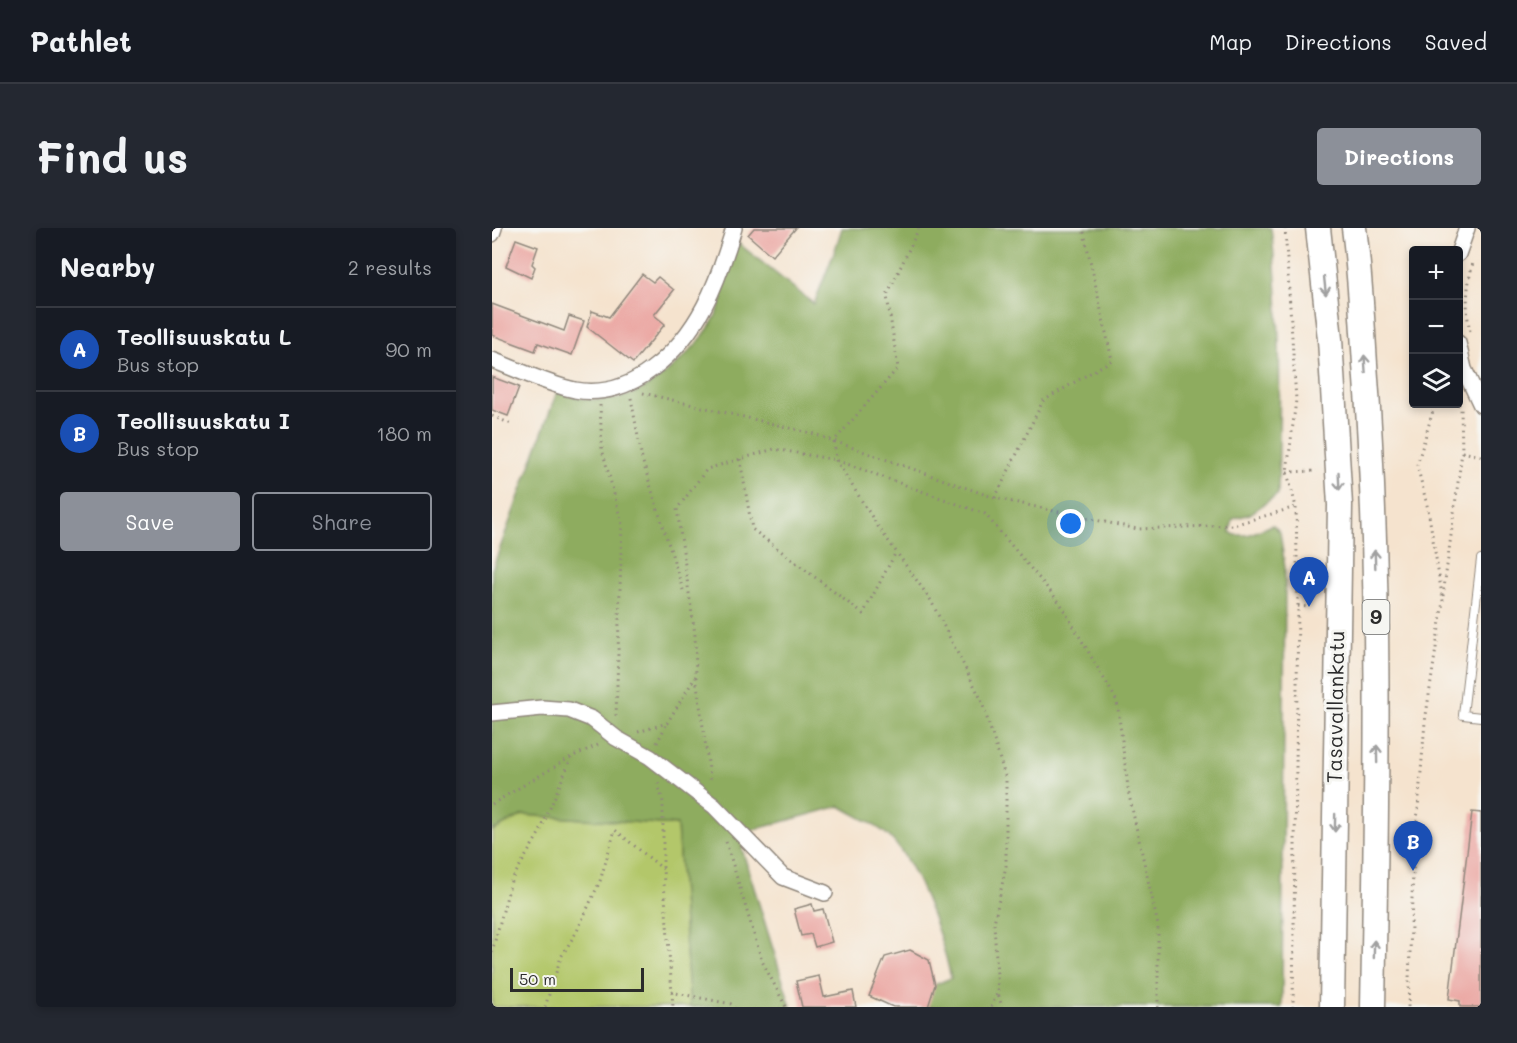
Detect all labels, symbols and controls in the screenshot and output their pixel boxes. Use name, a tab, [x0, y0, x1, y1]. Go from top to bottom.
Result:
text: Pathlet	[30, 23, 132, 59]
text: Map	[1209, 28, 1252, 55]
text: Directions	[1285, 28, 1392, 55]
text: Saved	[1425, 28, 1487, 55]
button: Directions	[1317, 128, 1481, 185]
text: Find us	[36, 129, 188, 184]
map controls	[1409, 246, 1463, 408]
button: +	[1409, 246, 1463, 300]
text: Nearby	[60, 250, 155, 284]
text: 2 results	[348, 254, 432, 280]
one-way arrow	[1320, 276, 1331, 296]
button: −	[1409, 300, 1463, 354]
text: Teollisuuskatu L	[117, 322, 292, 351]
text: A	[73, 336, 86, 362]
text: 90 m	[386, 336, 432, 362]
text: Bus stop	[117, 351, 199, 377]
one-way arrow	[1359, 354, 1370, 374]
button: layers	[1409, 354, 1463, 408]
text: Teollisuuskatu I	[117, 406, 290, 435]
text: B	[73, 420, 86, 446]
text: 180 m	[376, 420, 432, 446]
text: Bus stop	[117, 435, 199, 461]
one-way arrow	[1333, 470, 1344, 490]
button: Save	[60, 492, 240, 551]
button: Share	[252, 492, 432, 551]
your location	[1056, 509, 1085, 538]
one-way arrow	[1369, 549, 1381, 569]
pin: A	[1290, 558, 1328, 607]
road number: 9	[1362, 600, 1390, 634]
street label: Tasavallankatu	[1320, 631, 1349, 783]
one-way arrow	[1371, 744, 1383, 764]
one-way arrow	[1329, 812, 1341, 832]
pin: B	[1394, 822, 1432, 871]
one-way arrow	[1369, 939, 1380, 959]
scale bar	[510, 965, 644, 992]
text: 50 m	[519, 968, 556, 989]

